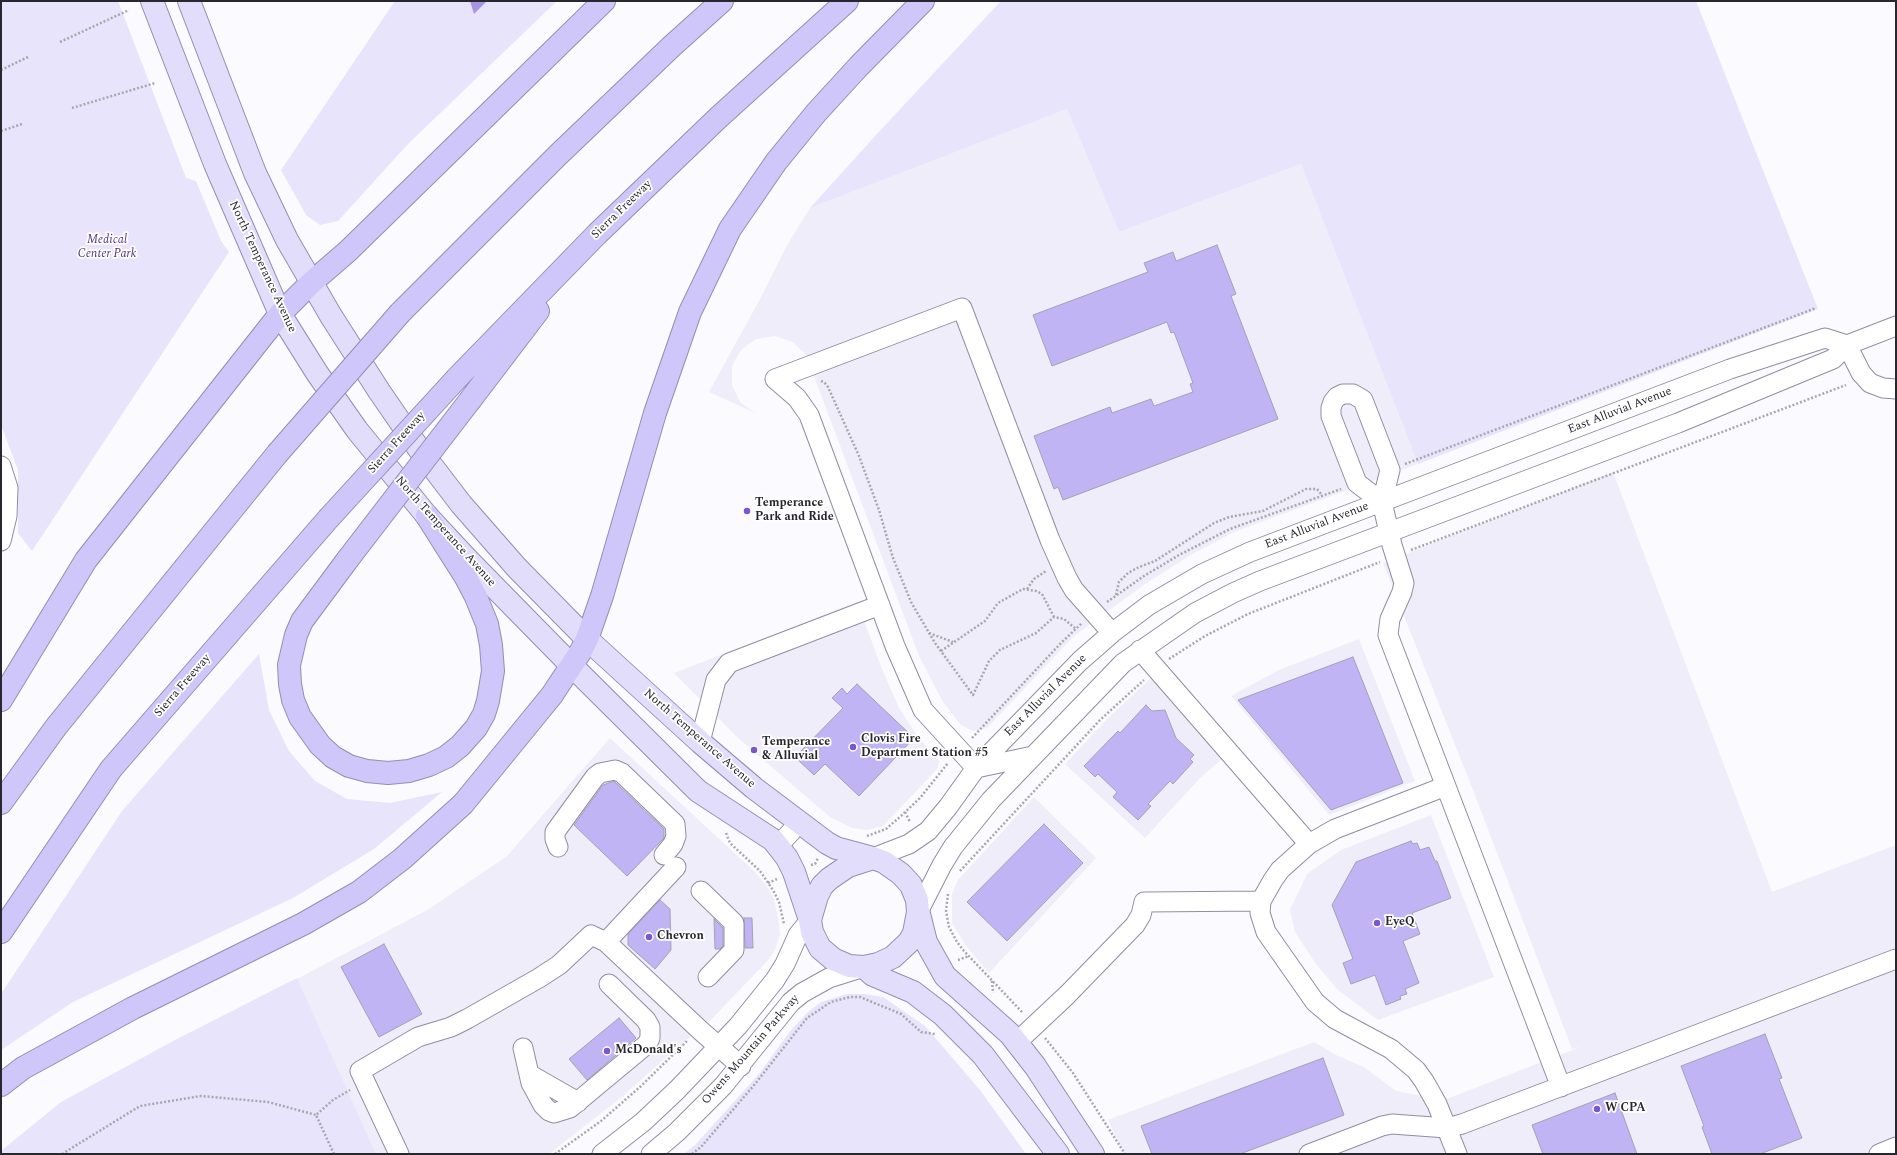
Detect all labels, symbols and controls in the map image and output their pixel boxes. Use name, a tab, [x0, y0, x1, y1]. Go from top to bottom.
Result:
street label: Sierra Freeway	[589, 178, 655, 242]
street label: North Temperance Avenue	[225, 199, 299, 335]
park label: Medical Center Park	[78, 234, 136, 262]
street label: East Alluvial Avenue	[1566, 385, 1674, 437]
street label: Sierra Freeway	[365, 409, 429, 477]
street label: North Temperance Avenue	[392, 474, 498, 590]
place label: Temperance Park and Ride	[755, 497, 834, 525]
street label: East Alluvial Avenue	[1263, 500, 1371, 552]
marker: Temperance Park and Ride	[742, 506, 752, 516]
street label: Sierra Freeway	[152, 652, 214, 720]
street label: East Alluvial Avenue	[1002, 652, 1090, 740]
street label: North Temperance Avenue	[640, 687, 758, 791]
place label: Clovis Fire Department Station #5	[861, 733, 988, 761]
place label: Temperance & Alluvial	[762, 736, 830, 764]
marker: Clovis Fire Department Station #5	[848, 742, 858, 752]
marker: Temperance & Alluvial	[749, 745, 759, 755]
place label: EyeQ	[1385, 916, 1414, 930]
marker: EyeQ	[1372, 918, 1382, 928]
place label: Chevron	[657, 930, 704, 944]
marker: Chevron	[644, 932, 654, 942]
street label: Owens Mountain Parkway	[699, 992, 803, 1108]
place label: McDonald's	[615, 1044, 682, 1058]
marker: McDonald's	[602, 1046, 612, 1056]
place label: W CPA	[1605, 1102, 1646, 1116]
marker: W CPA	[1592, 1104, 1602, 1114]

